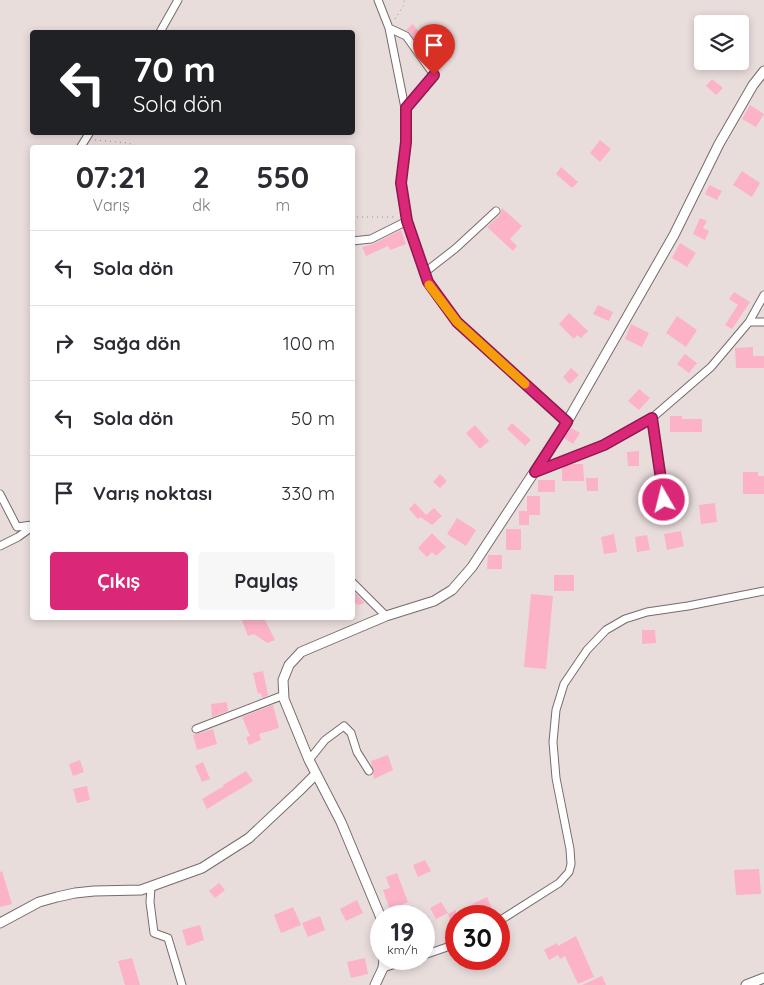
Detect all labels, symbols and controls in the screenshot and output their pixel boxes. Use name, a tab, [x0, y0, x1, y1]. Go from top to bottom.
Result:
map controls	[694, 15, 749, 70]
button: layers	[694, 15, 749, 70]
pin	[413, 24, 455, 75]
icon: arrive	[420, 31, 448, 59]
text: 70 m	[133, 47, 216, 91]
icon: left	[50, 50, 115, 115]
text: Sola dön	[133, 90, 222, 118]
text: 07:21	[76, 158, 146, 196]
text: 2	[193, 158, 210, 196]
text: 550	[256, 158, 309, 196]
text: Varış	[92, 195, 130, 215]
text: dk	[192, 195, 210, 215]
text: m	[275, 195, 290, 215]
icon: left	[50, 254, 78, 282]
text: Sola dön	[93, 256, 174, 280]
text: 70 m	[291, 256, 335, 280]
icon: right	[50, 329, 78, 357]
text: Sağa dön	[93, 331, 181, 355]
text: 100 m	[283, 331, 335, 355]
icon: left	[50, 404, 78, 432]
text: Sola dön	[93, 406, 174, 430]
text: 50 m	[291, 406, 335, 430]
position arrow	[637, 473, 689, 525]
icon: arrive	[50, 479, 78, 507]
text: Varış noktası	[93, 481, 212, 505]
text: 330 m	[281, 481, 335, 505]
button: Çıkış	[50, 552, 188, 610]
button: Paylaş	[198, 552, 335, 610]
speed limit sign: 30	[445, 905, 510, 970]
text: 19	[391, 916, 414, 947]
text: km/h	[387, 942, 418, 957]

